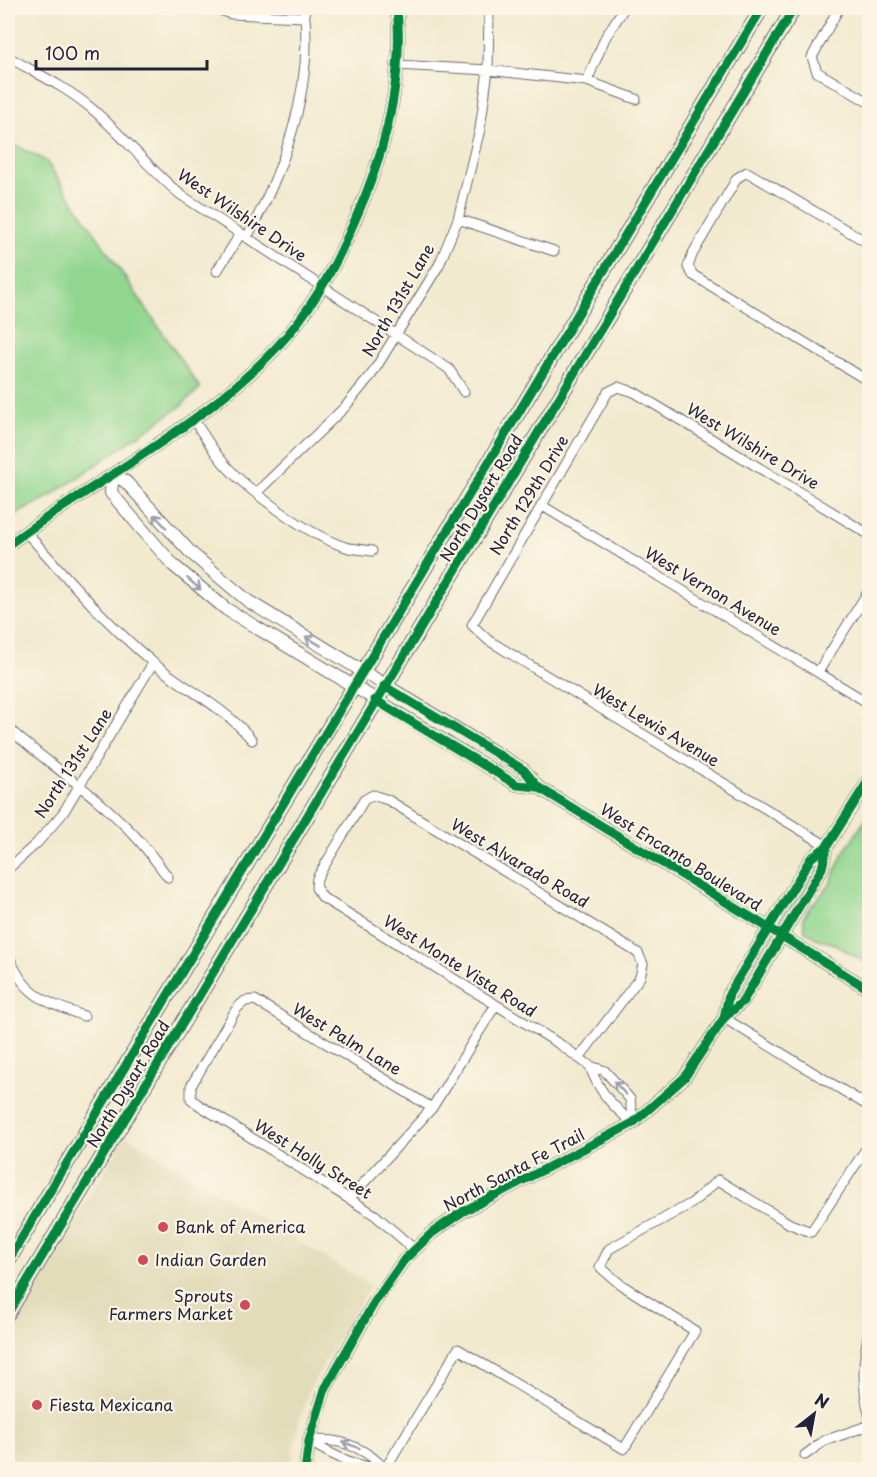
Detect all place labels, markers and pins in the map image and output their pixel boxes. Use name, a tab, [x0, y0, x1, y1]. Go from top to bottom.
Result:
place label: Bank of America	[175, 1214, 305, 1238]
marker: Bank of America	[156, 1220, 170, 1234]
place label: Indian Garden	[155, 1247, 267, 1271]
marker: Indian Garden	[136, 1253, 150, 1267]
place label: Sprouts Farmers Market	[109, 1283, 233, 1325]
marker: Sprouts Farmers Market	[238, 1298, 252, 1312]
place label: Fiesta Mexicana	[49, 1392, 173, 1416]
marker: Fiesta Mexicana	[30, 1398, 44, 1412]

